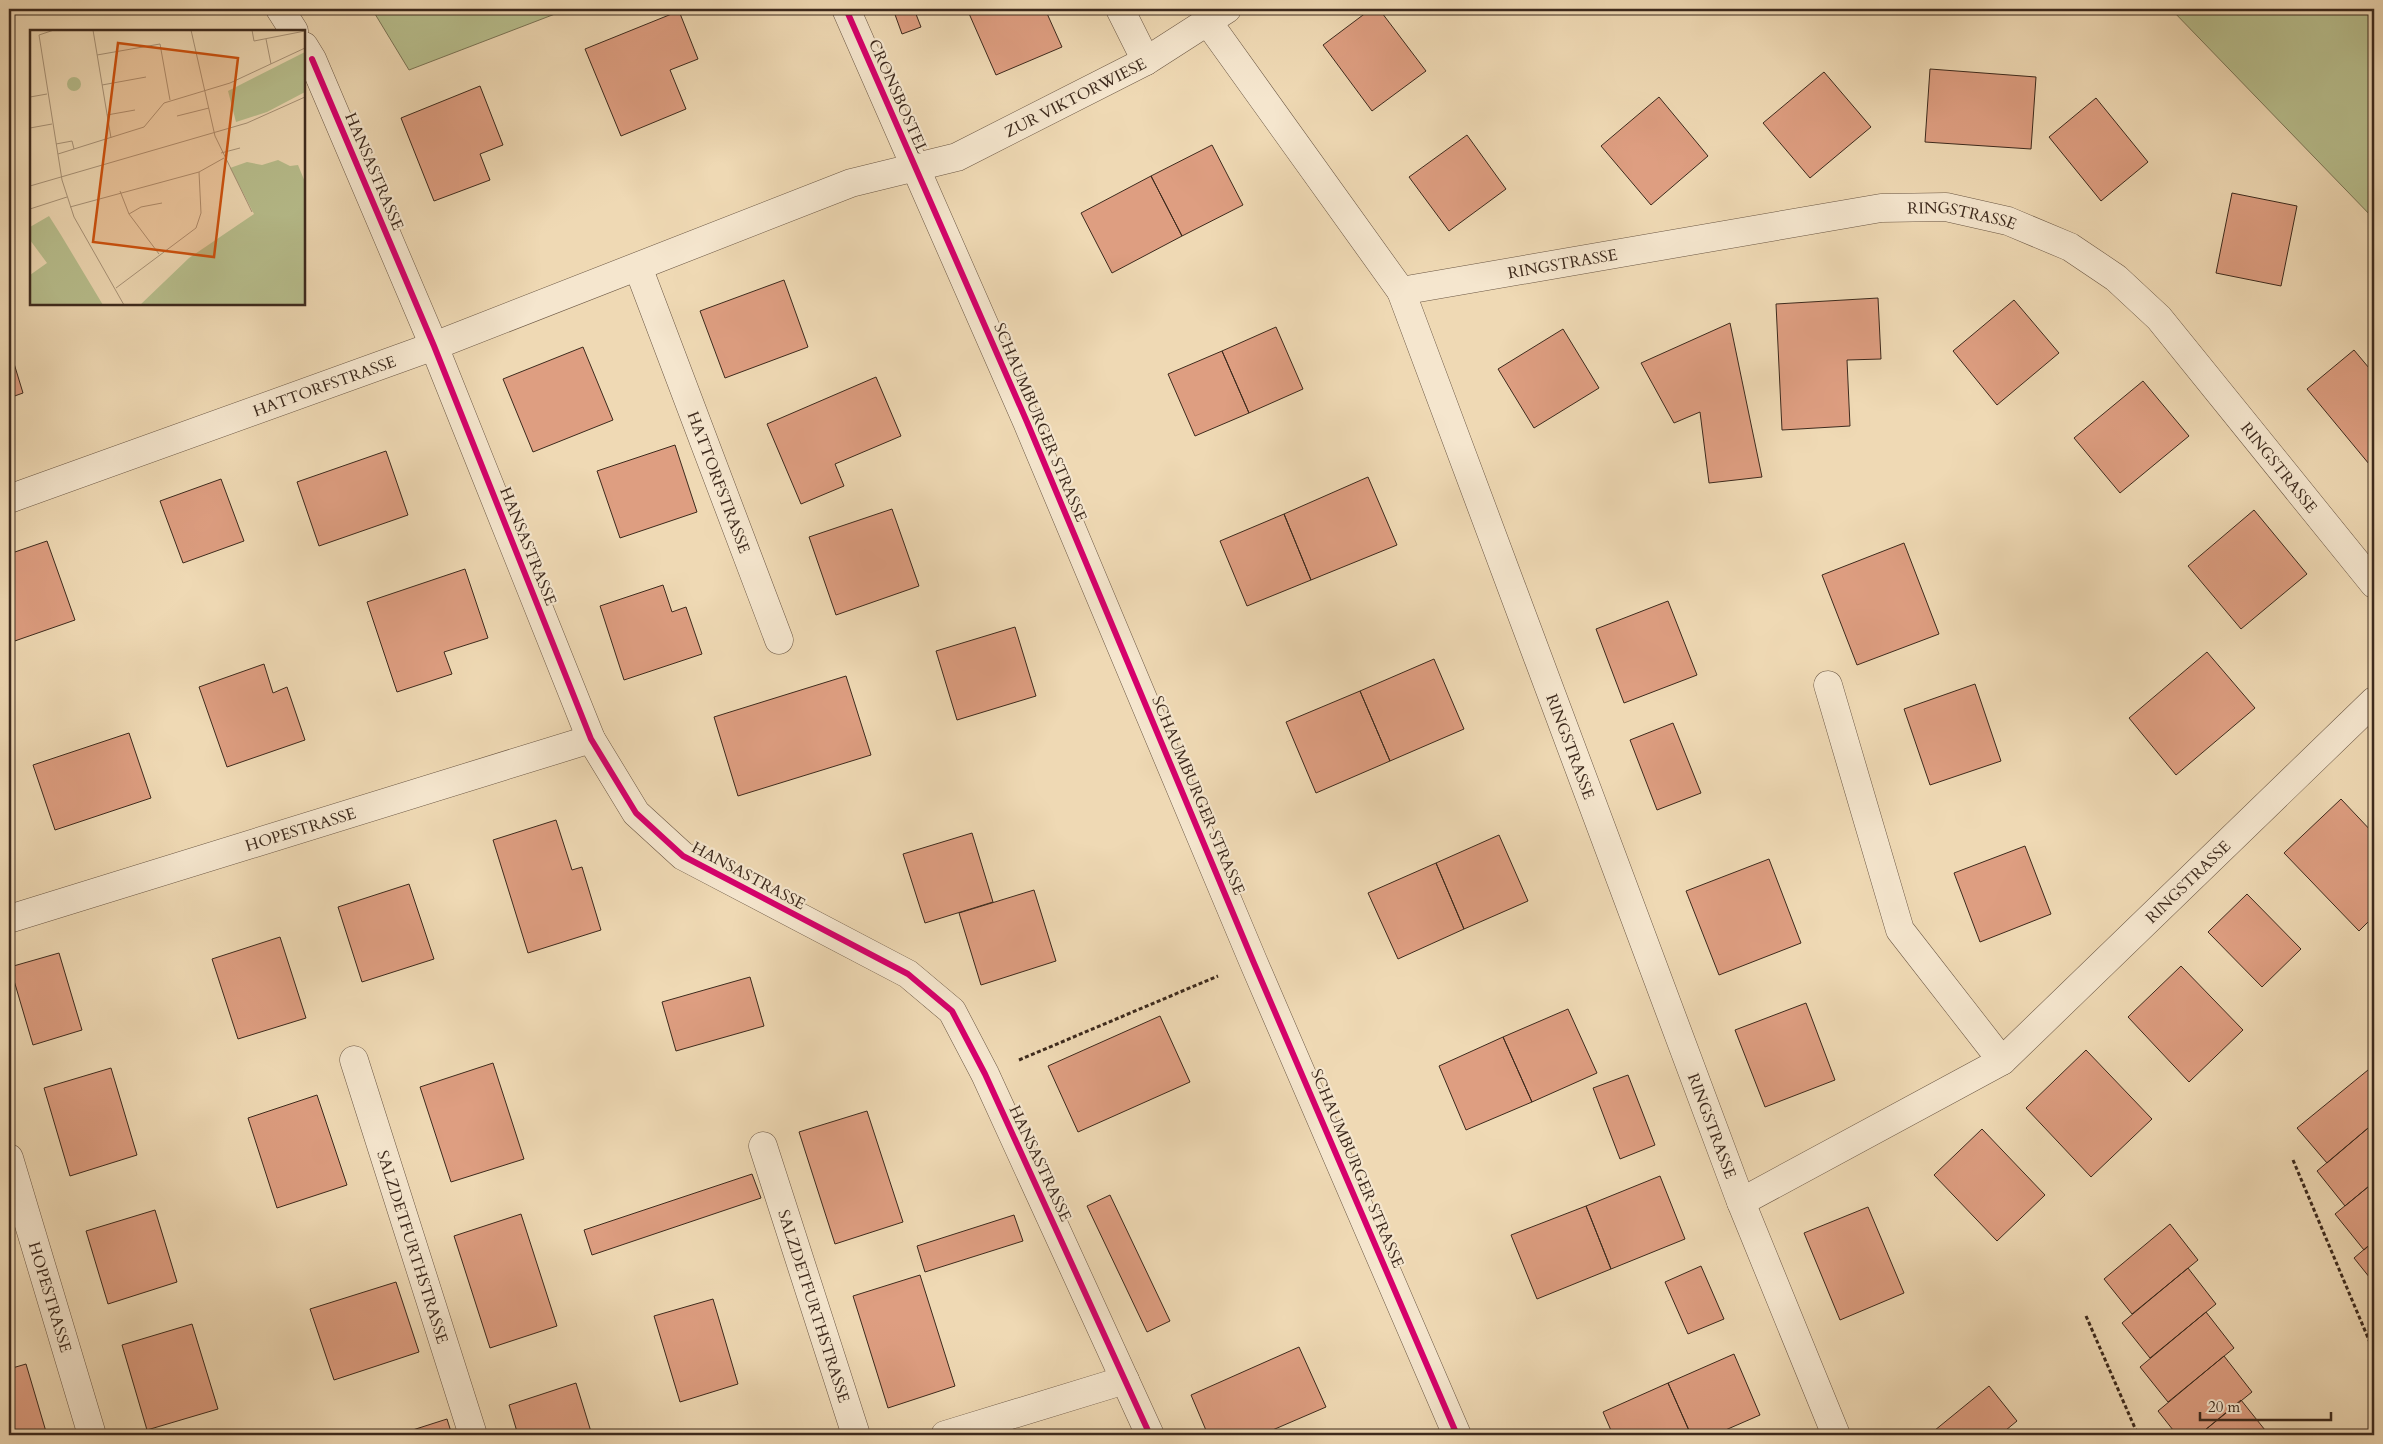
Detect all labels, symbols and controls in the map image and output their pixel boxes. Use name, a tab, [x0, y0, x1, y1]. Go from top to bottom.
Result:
inset map	[30, 30, 305, 305]
street label: CRONSBOSTEL	[863, 36, 933, 157]
street label: ZUR VIKTORWIESE	[1001, 53, 1150, 143]
street label: HANSASTRASSE	[339, 109, 409, 234]
street label: RINGSTRASSE	[1907, 197, 2020, 235]
street label: RINGSTRASSE	[1506, 244, 1619, 284]
street label: SCHAUMBURGER STRASSE	[988, 319, 1092, 525]
street label: HATTORFSTRASSE	[250, 351, 399, 422]
street label: HATTORFSTRASSE	[682, 408, 755, 557]
street label: RINGSTRASSE	[2235, 418, 2322, 518]
street label: HANSASTRASSE	[494, 484, 562, 609]
street label: RINGSTRASSE	[1540, 691, 1600, 803]
street label: SCHAUMBURGER STRASSE	[1146, 692, 1250, 898]
street label: HOPESTRASSE	[243, 802, 359, 857]
street label: RINGSTRASSE	[2141, 835, 2236, 929]
street label: HANSASTRASSE	[688, 837, 809, 915]
street label: SCHAUMBURGER STRASSE	[1305, 1065, 1409, 1271]
street label: RINGSTRASSE	[1682, 1070, 1741, 1182]
street label: HANSASTRASSE	[1004, 1102, 1077, 1225]
street label: SALZDETFURTHSTRASSE	[371, 1148, 453, 1347]
street label: SALZDETFURTHSTRASSE	[772, 1207, 855, 1406]
street label: HOPESTRASSE	[23, 1239, 77, 1355]
scale bar	[2200, 1389, 2332, 1421]
text: 20 m	[2208, 1397, 2240, 1417]

